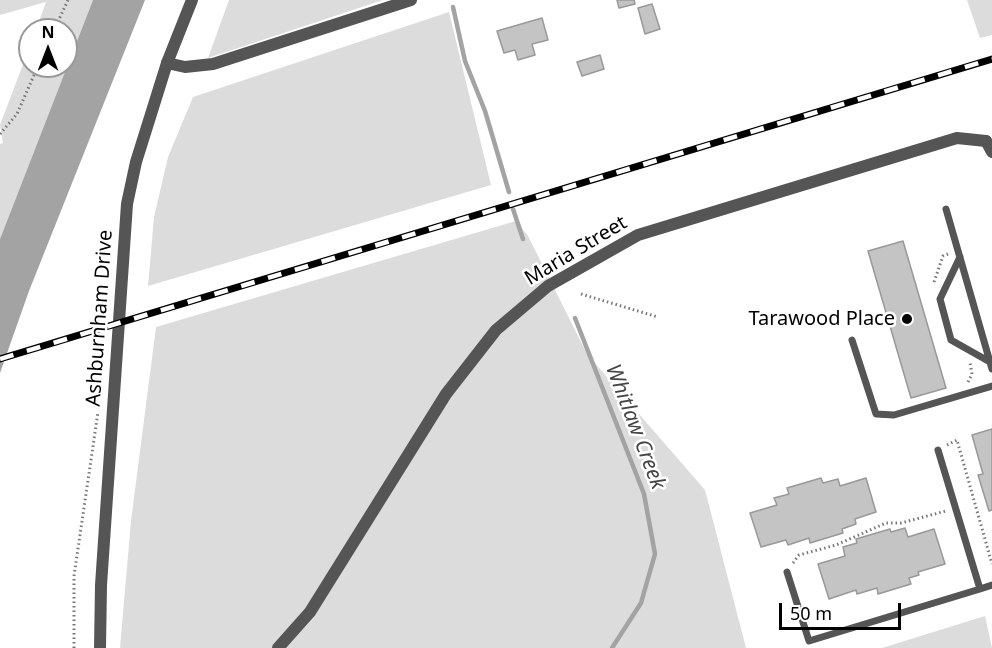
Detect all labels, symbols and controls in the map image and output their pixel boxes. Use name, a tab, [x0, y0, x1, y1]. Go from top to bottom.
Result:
north arrow	[18, 18, 78, 78]
text: N	[41, 21, 55, 43]
street label: Maria Street	[521, 211, 631, 291]
street label: Ashburnham Drive	[82, 229, 118, 407]
place label: Tarawood Place	[748, 307, 895, 331]
marker: Tarawood Place	[900, 312, 914, 326]
water label: Whitlaw Creek	[600, 361, 670, 493]
scale bar	[782, 591, 904, 629]
text: 50 m	[790, 601, 832, 625]

